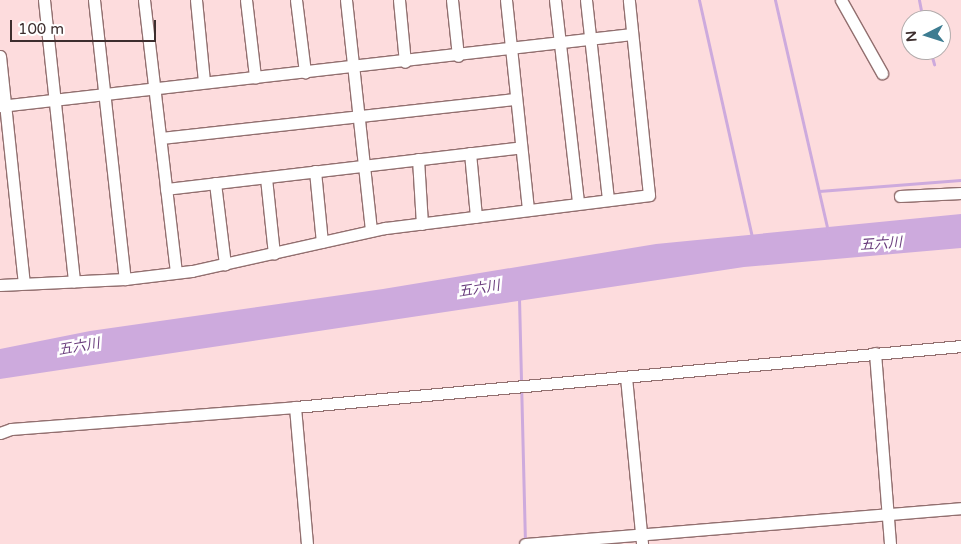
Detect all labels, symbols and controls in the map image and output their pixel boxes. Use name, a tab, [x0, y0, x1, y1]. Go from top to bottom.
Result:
scale bar	[12, 10, 159, 42]
north arrow	[901, 10, 951, 60]
text: 100 m	[18, 20, 64, 38]
text: N	[903, 30, 921, 43]
water label: 五六川	[859, 234, 903, 254]
water label: 五六川	[457, 277, 501, 301]
water label: 五六川	[57, 335, 101, 359]

